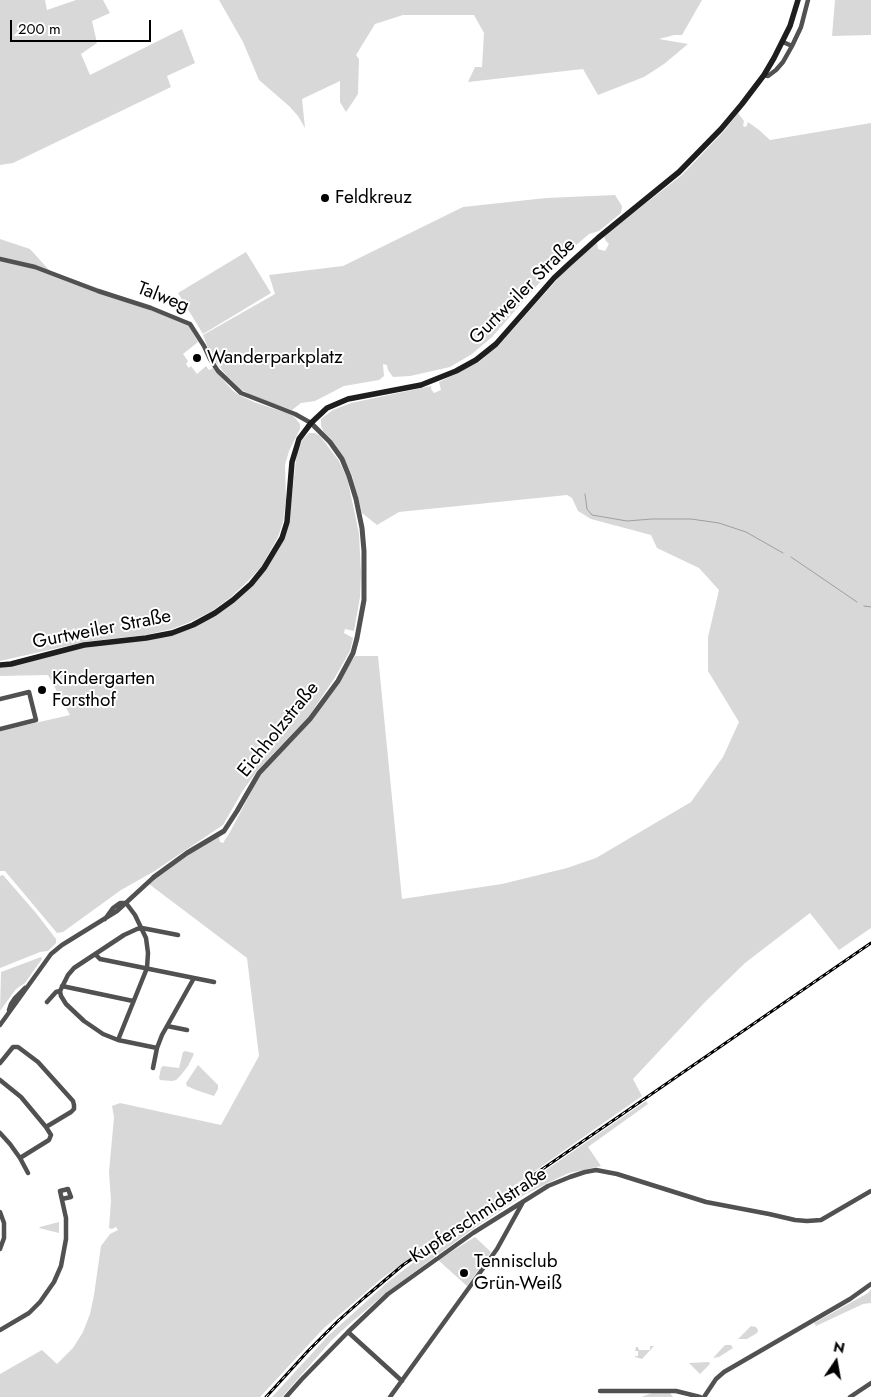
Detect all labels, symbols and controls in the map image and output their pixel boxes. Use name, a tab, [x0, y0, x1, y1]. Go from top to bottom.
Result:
scale bar	[12, 10, 154, 42]
text: 200 m	[18, 18, 61, 40]
place label: Feldkreuz	[335, 187, 412, 209]
marker: Feldkreuz	[319, 192, 331, 204]
street label: Gurtweiler Straße	[465, 234, 581, 350]
street label: Talweg	[134, 278, 192, 318]
place label: Wanderparkplatz	[207, 347, 343, 369]
marker: Wanderparkplatz	[191, 352, 203, 364]
street label: Gurtweiler Straße	[31, 605, 173, 655]
place label: Kindergarten Forsthof	[52, 668, 155, 712]
street label: Eichholzstraße	[234, 678, 324, 782]
marker: Kindergarten Forsthof	[36, 684, 48, 696]
street label: Kupferschmidstraße	[406, 1163, 552, 1269]
place label: Tennisclub Grün-Weiß	[474, 1251, 562, 1295]
marker: Tennisclub Grün-Weiß	[458, 1267, 470, 1279]
text: N	[832, 1336, 847, 1358]
north arrow	[811, 1337, 861, 1387]

